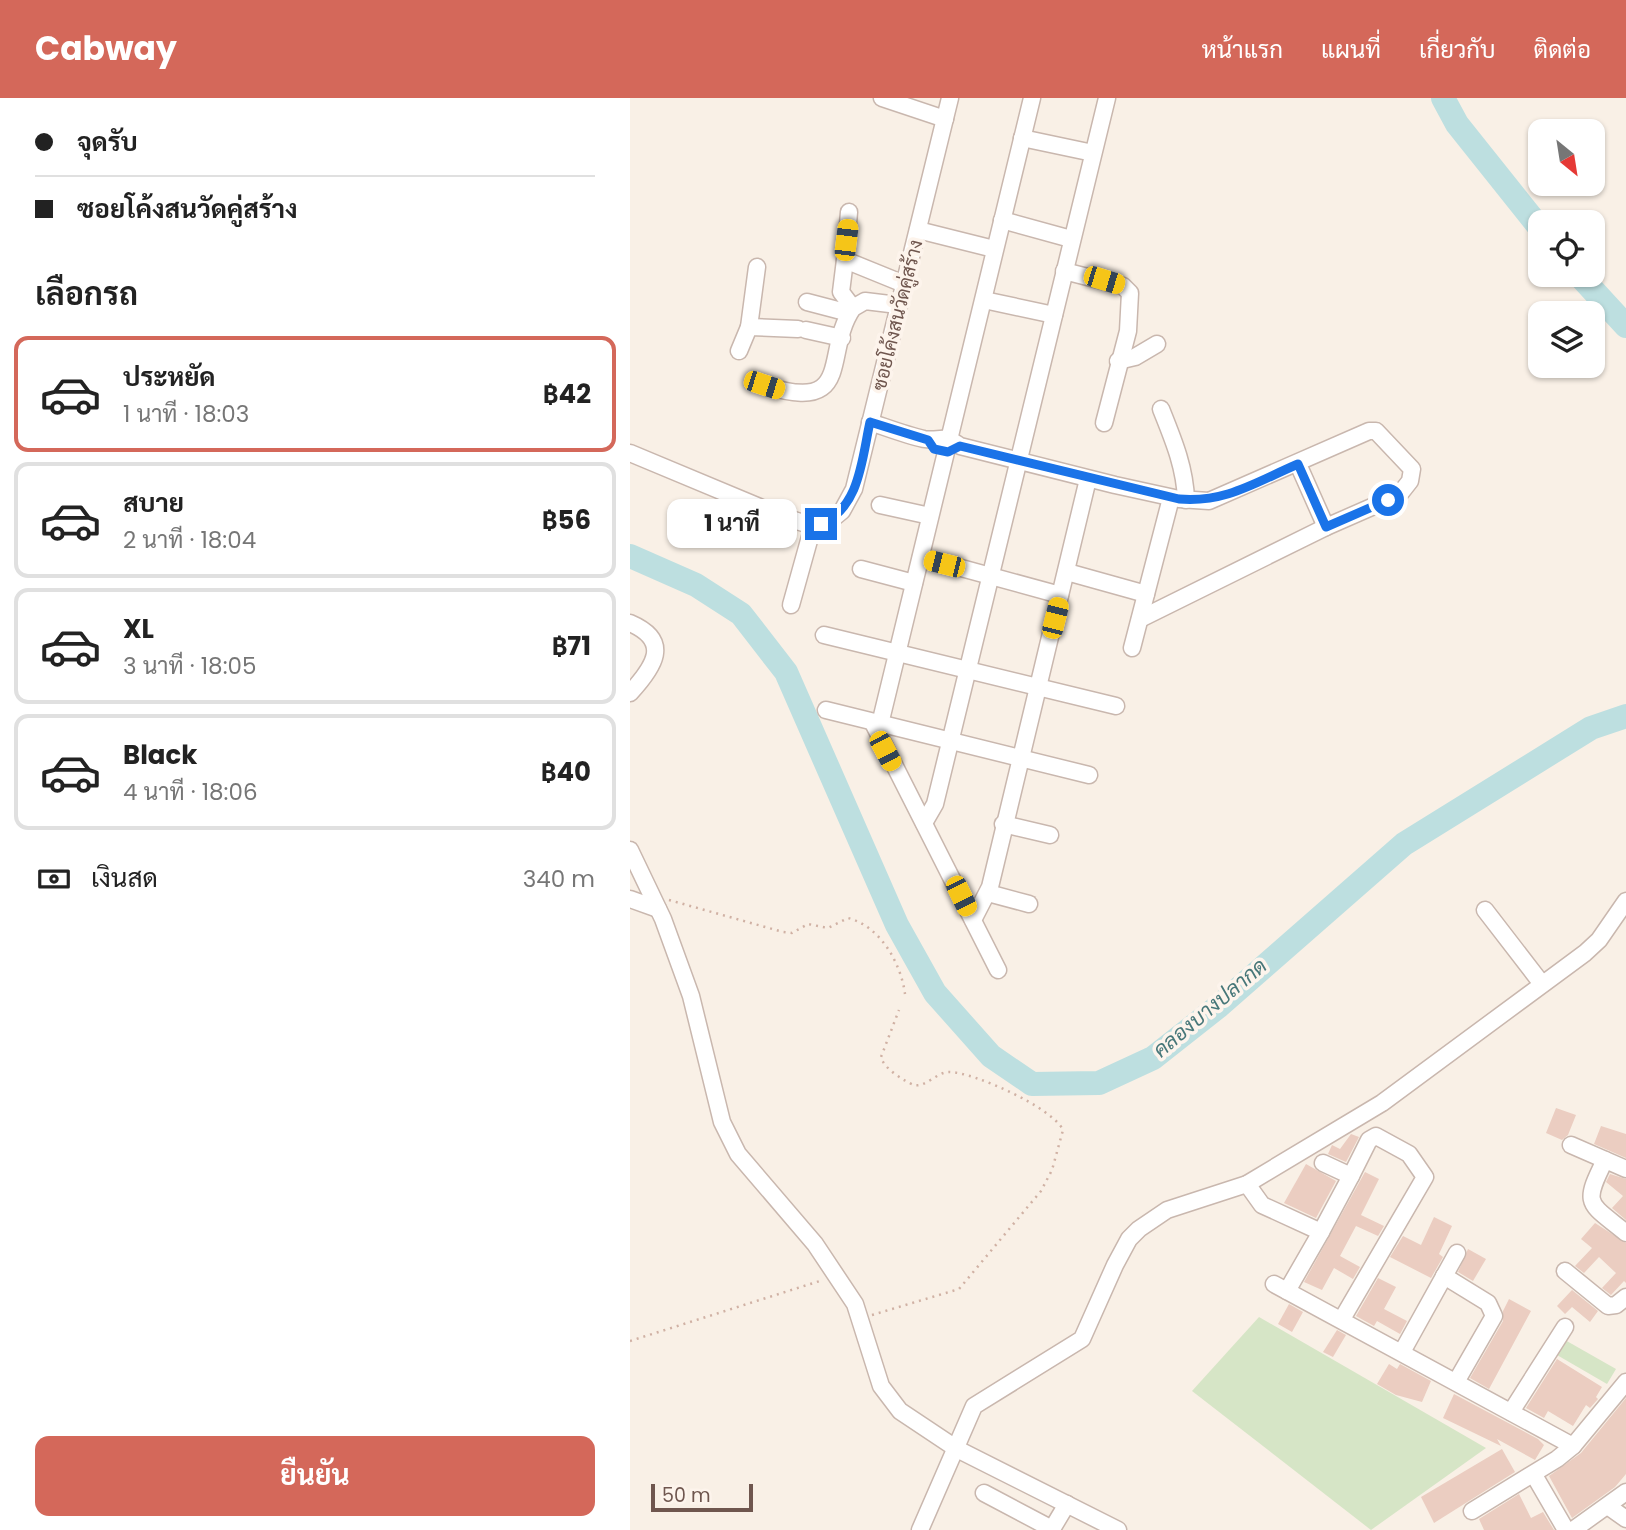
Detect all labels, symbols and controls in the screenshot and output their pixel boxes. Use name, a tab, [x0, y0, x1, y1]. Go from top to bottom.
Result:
text: Cabway	[35, 25, 177, 72]
text: หน้าแรก	[1202, 33, 1283, 66]
text: แผนที่	[1321, 33, 1381, 66]
text: เกี่ยวกับ	[1419, 33, 1496, 66]
text: ติดต่อ	[1534, 33, 1591, 66]
north arrow	[1528, 119, 1605, 196]
map controls	[1528, 119, 1605, 378]
text: จุดรับ	[77, 124, 138, 160]
text: ซอยโค้งสนวัดคู่สร้าง	[77, 191, 298, 227]
button: locate	[1528, 210, 1605, 287]
car	[834, 218, 859, 262]
street label: ซอยโค้งสนวัดคู่สร้าง	[866, 237, 929, 393]
car	[1081, 264, 1128, 296]
text: เลือกรถ	[35, 271, 138, 316]
button: layers	[1528, 301, 1605, 378]
text: ประหยัด	[123, 359, 216, 395]
icon: car	[39, 363, 102, 426]
car	[741, 369, 788, 401]
text: ฿42	[543, 376, 591, 412]
text: 1 นาที · 18:03	[123, 398, 249, 430]
route start	[1372, 484, 1404, 516]
text: สบาย	[123, 485, 184, 521]
icon: car	[39, 489, 102, 552]
callout: 1 นาที	[667, 500, 796, 548]
text: ฿56	[542, 502, 591, 538]
text: 1 นาที	[704, 507, 760, 539]
route end	[805, 508, 837, 540]
text: 2 นาที · 18:04	[123, 524, 256, 556]
car	[922, 549, 967, 579]
car	[1040, 595, 1071, 641]
text: XL	[123, 611, 154, 647]
icon: car	[39, 615, 102, 678]
text: ฿71	[552, 628, 591, 664]
text: 3 นาที · 18:05	[123, 650, 256, 682]
car	[866, 728, 905, 774]
text: Black	[123, 737, 197, 773]
icon: car	[39, 741, 102, 804]
text: ฿40	[541, 754, 591, 790]
text: 4 นาที · 18:06	[123, 776, 258, 808]
icon: cash	[35, 860, 73, 898]
text: เงินสด	[91, 860, 158, 896]
text: 340 m	[523, 863, 595, 895]
car	[943, 873, 980, 919]
water label: คลองบางปลากด	[1146, 951, 1273, 1064]
button: ยืนยัน	[35, 1436, 595, 1516]
scale bar	[651, 1481, 752, 1513]
text: 50 m	[662, 1482, 711, 1509]

